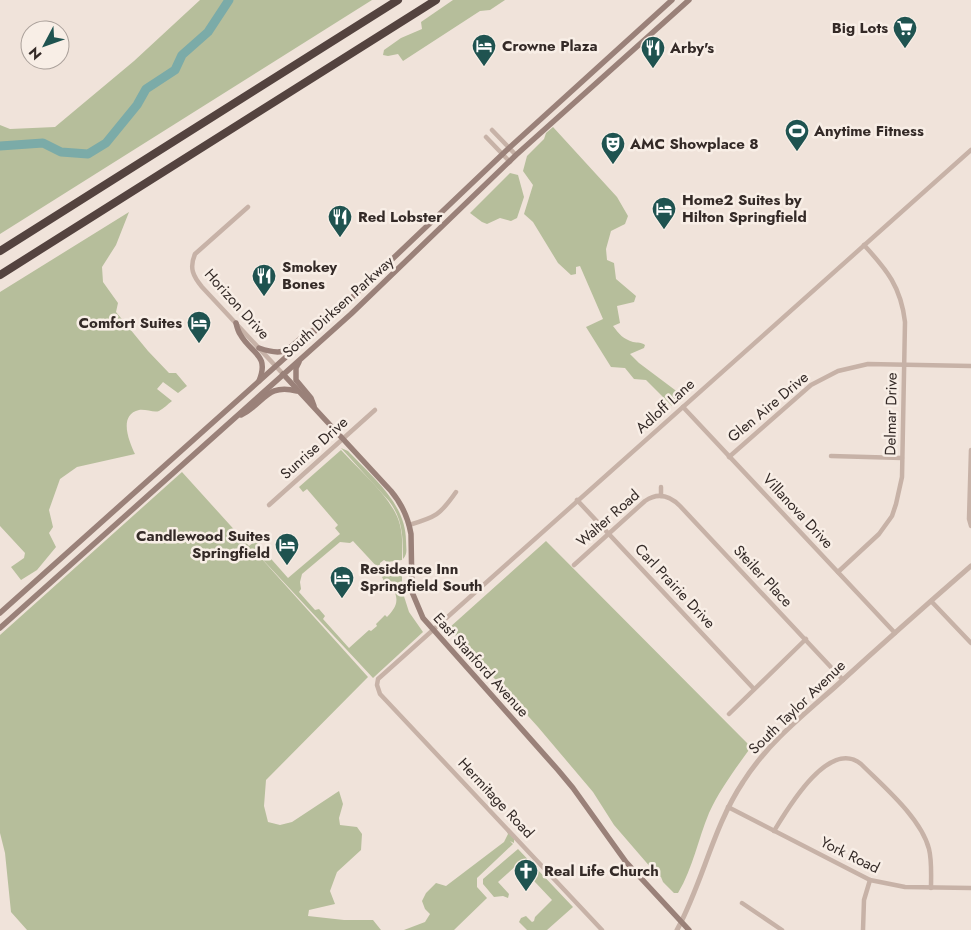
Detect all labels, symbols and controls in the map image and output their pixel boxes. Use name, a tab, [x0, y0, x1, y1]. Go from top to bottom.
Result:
supermarket icon: Big Lots	[892, 15, 918, 49]
place label: Big Lots	[832, 17, 888, 39]
north arrow	[20, 20, 70, 70]
hotel icon: Crowne Plaza	[471, 33, 497, 67]
place label: Crowne Plaza	[502, 35, 598, 57]
restaurant icon: Arby's	[640, 35, 666, 69]
place label: Arby's	[669, 37, 714, 59]
text: N	[24, 43, 46, 64]
sports icon: Anytime Fitness	[784, 118, 810, 152]
place label: Anytime Fitness	[813, 120, 924, 142]
theatre icon: AMC Showplace 8	[600, 131, 626, 165]
place label: AMC Showplace 8	[629, 133, 759, 155]
place label: Home2 Suites by Hilton Springfield	[682, 189, 807, 228]
hotel icon: Home2 Suites by Hilton Springfield	[651, 196, 677, 230]
restaurant icon: Red Lobster	[327, 204, 353, 238]
place label: Red Lobster	[358, 206, 443, 228]
street label: South Dirksen Parkway	[277, 251, 399, 363]
place label: Smokey Bones	[282, 256, 337, 295]
restaurant icon: Smokey Bones	[251, 263, 277, 297]
street label: Horizon Drive	[199, 264, 275, 344]
hotel icon: Comfort Suites	[186, 310, 212, 344]
place label: Comfort Suites	[79, 312, 182, 334]
street label: Glen Aire Drive	[723, 366, 813, 447]
street label: Delmar Drive	[879, 372, 903, 456]
street label: Adloff Lane	[631, 373, 700, 439]
street label: Sunrise Drive	[275, 411, 353, 484]
street label: Villanova Drive	[757, 469, 839, 554]
street label: Walter Road	[572, 484, 644, 552]
place label: Candlewood Suites Springfield	[136, 525, 270, 564]
hotel icon: Candlewood Suites Springfield	[274, 532, 300, 566]
street label: Carl Prairie Drive	[630, 538, 721, 634]
street label: Steiler Place	[728, 540, 798, 612]
place label: Residence Inn Springfield South	[360, 558, 483, 597]
hotel icon: Residence Inn Springfield South	[329, 565, 355, 599]
street label: East Stanford Avenue	[428, 608, 534, 722]
street label: South Taylor Avenue	[744, 655, 851, 759]
street label: Hermitage Road	[453, 753, 539, 843]
street label: York Road	[817, 831, 883, 879]
church icon: Real Life Church	[513, 858, 539, 892]
place label: Real Life Church	[544, 860, 659, 882]

